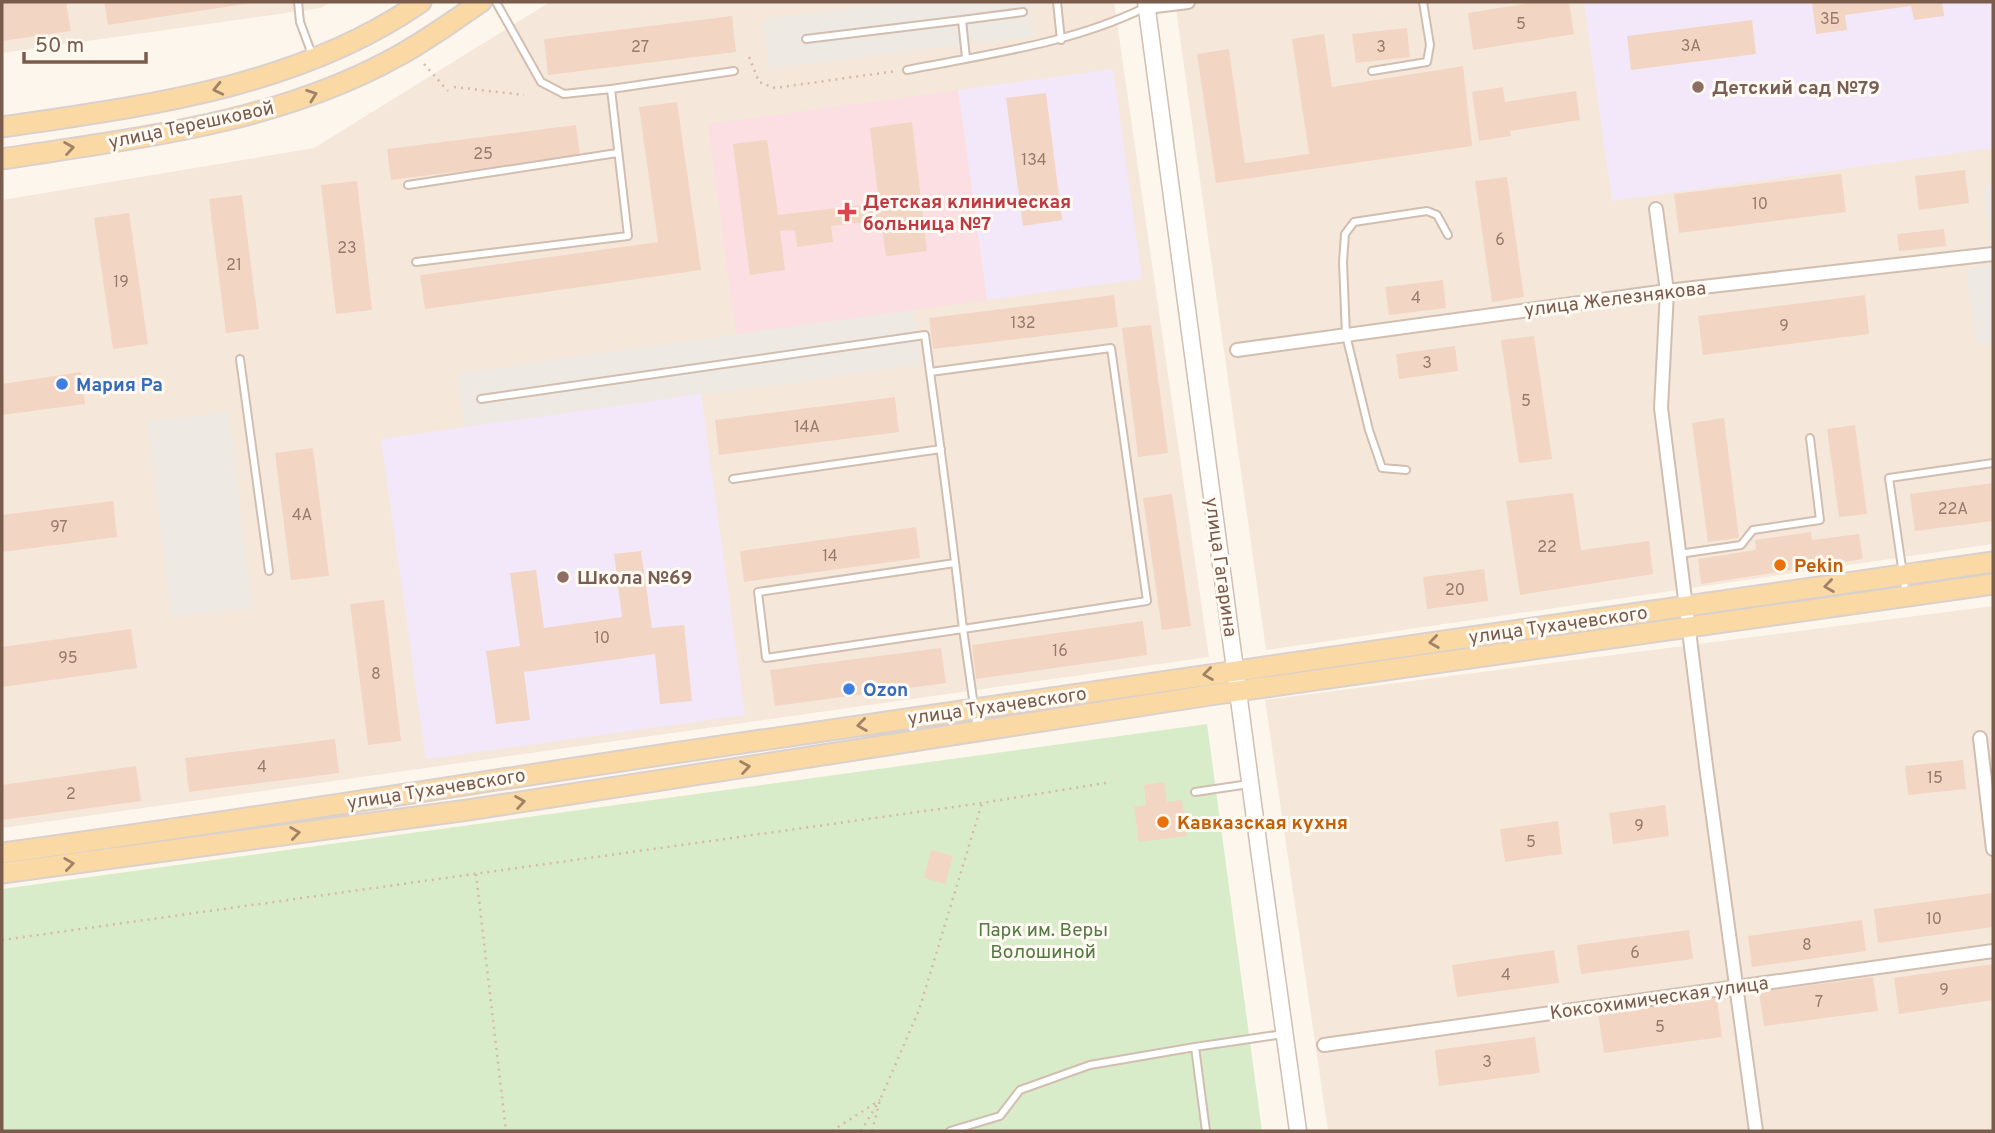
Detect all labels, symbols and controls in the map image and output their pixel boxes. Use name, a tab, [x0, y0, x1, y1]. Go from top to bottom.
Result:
house number: 3Б	[1820, 10, 1840, 30]
house number: 5	[1516, 15, 1526, 35]
scale bar	[24, 21, 147, 65]
text: 50 m	[35, 33, 84, 60]
house number: 3А	[1681, 37, 1701, 57]
house number: 27	[631, 38, 649, 58]
house number: 3	[1376, 38, 1386, 58]
place label: Детский сад №79	[1712, 77, 1880, 101]
marker: Детский сад №79	[1690, 79, 1706, 95]
one-way arrow	[212, 81, 224, 95]
one-way arrow	[305, 89, 317, 103]
street label: улица Терешковой	[106, 97, 276, 155]
one-way arrow	[63, 141, 75, 156]
house number: 25	[473, 145, 493, 165]
house number: 134	[1021, 151, 1047, 171]
place label: Детская клиническая больница №7	[863, 191, 1071, 237]
house number: 10	[1752, 195, 1768, 215]
marker: Детская клиническая больница №7	[837, 202, 857, 222]
house number: 6	[1495, 231, 1505, 251]
house number: 23	[337, 239, 357, 259]
house number: 21	[226, 256, 242, 276]
house number: 19	[113, 273, 129, 293]
street label: улица Железнякова	[1523, 277, 1708, 323]
house number: 4	[1411, 289, 1421, 309]
house number: 132	[1010, 314, 1036, 334]
house number: 9	[1779, 317, 1789, 337]
house number: 3	[1422, 354, 1432, 374]
place label: Мария Ра	[76, 374, 163, 398]
marker: Мария Ра	[54, 376, 70, 392]
house number: 5	[1521, 392, 1531, 412]
house number: 14А	[794, 418, 820, 438]
street label: улица Гагарина	[1198, 496, 1242, 639]
house number: 22А	[1938, 500, 1968, 520]
house number: 4А	[292, 506, 312, 526]
house number: 97	[50, 518, 68, 538]
house number: 22	[1537, 538, 1557, 558]
house number: 14	[822, 547, 838, 567]
place label: Pekin	[1794, 555, 1844, 579]
marker: Pekin	[1772, 557, 1788, 573]
place label: Школа №69	[577, 567, 693, 591]
marker: Школа №69	[555, 569, 571, 585]
one-way arrow	[1823, 578, 1835, 593]
house number: 20	[1445, 581, 1465, 601]
street label: улица Тухачевского	[1467, 602, 1649, 650]
house number: 10	[594, 629, 610, 649]
one-way arrow	[1428, 634, 1440, 649]
house number: 16	[1052, 642, 1068, 662]
house number: 95	[58, 649, 78, 669]
house number: 8	[371, 665, 381, 685]
one-way arrow	[1203, 666, 1214, 681]
place label: Ozon	[863, 679, 908, 703]
marker: Ozon	[841, 681, 857, 697]
street label: улица Тухачевского	[906, 683, 1088, 731]
one-way arrow	[856, 717, 868, 732]
house number: 4	[257, 758, 267, 778]
one-way arrow	[739, 760, 751, 775]
street label: улица Тухачевского	[345, 764, 527, 816]
house number: 15	[1927, 769, 1943, 789]
house number: 2	[66, 785, 76, 805]
one-way arrow	[514, 795, 526, 810]
place label: Кавказская кухня	[1177, 812, 1348, 836]
marker: Кавказская кухня	[1155, 814, 1171, 830]
house number: 9	[1634, 817, 1644, 837]
one-way arrow	[289, 826, 301, 841]
house number: 5	[1526, 833, 1536, 853]
one-way arrow	[64, 856, 75, 871]
house number: 10	[1926, 910, 1942, 930]
park label: Парк им. Веры Волошиной	[978, 919, 1108, 965]
house number: 8	[1802, 936, 1812, 956]
house number: 6	[1630, 944, 1640, 964]
house number: 4	[1501, 966, 1511, 986]
street label: Коксохимическая улица	[1548, 972, 1770, 1026]
house number: 9	[1939, 981, 1949, 1001]
house number: 7	[1815, 993, 1823, 1013]
house number: 5	[1655, 1018, 1665, 1038]
house number: 3	[1482, 1053, 1492, 1073]

